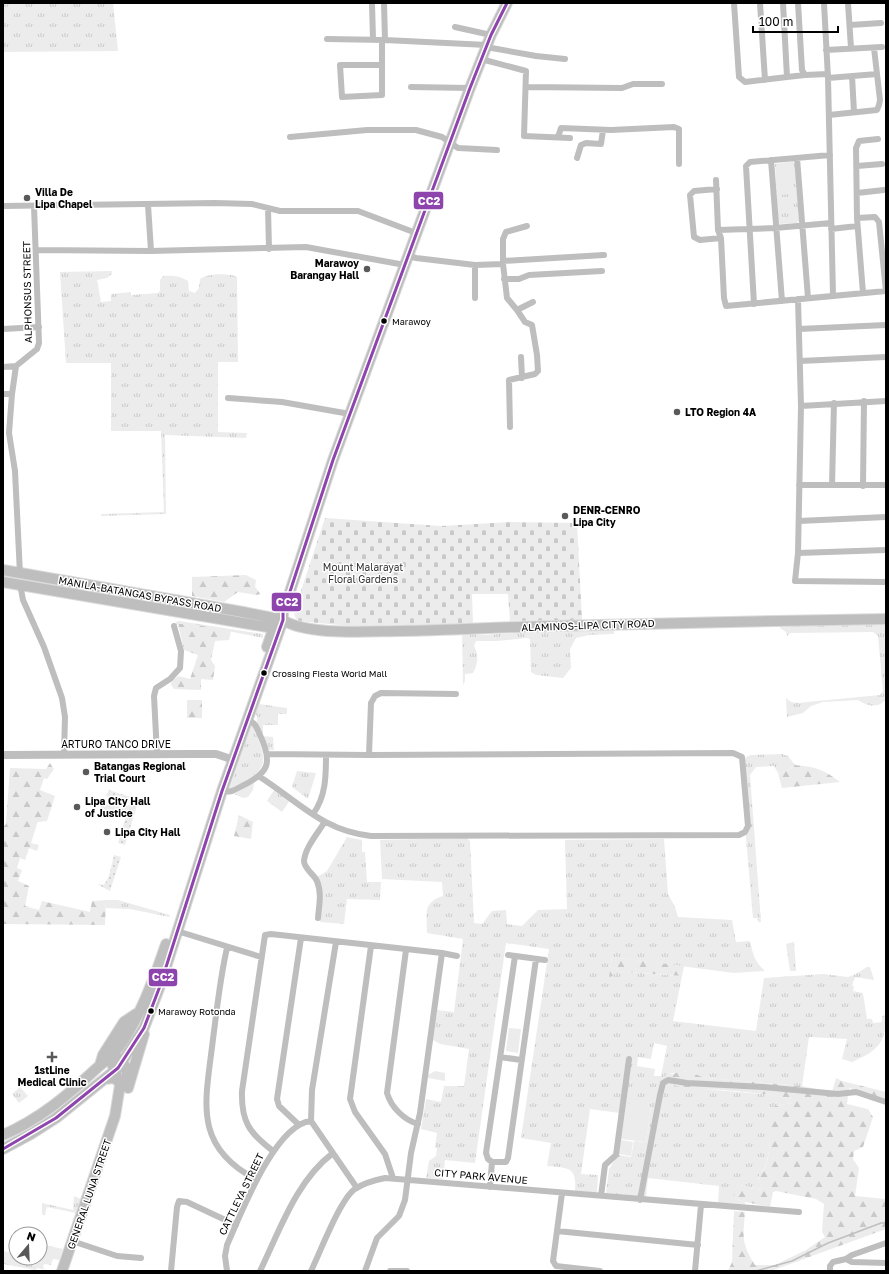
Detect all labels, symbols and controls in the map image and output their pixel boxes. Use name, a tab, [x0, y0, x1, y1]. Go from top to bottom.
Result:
scale bar	[753, 8, 838, 34]
text: 100 m	[759, 14, 793, 29]
place label: Villa De Lipa Chapel	[35, 186, 93, 210]
line badge: CC2	[413, 191, 444, 210]
marker: Villa De Lipa Chapel	[22, 193, 32, 203]
text: CC2	[418, 194, 440, 207]
street label: ALPHONSUS STREET	[20, 241, 34, 343]
place label: Marawoy Barangay Hall	[290, 257, 360, 281]
marker: Marawoy Barangay Hall	[362, 264, 372, 274]
marker: Marawoy	[379, 316, 389, 326]
place label: Marawoy	[392, 316, 431, 327]
place label: LTO Region 4A	[685, 406, 756, 418]
marker: LTO Region 4A	[672, 407, 682, 417]
place label: DENR-CENRO Lipa City	[573, 504, 641, 528]
marker: DENR-CENRO Lipa City	[560, 511, 570, 521]
park label: Mount Malarayat Floral Gardens	[323, 561, 403, 585]
street label: MANILA-BATANGAS BYPASS ROAD	[58, 574, 222, 614]
line badge: CC2	[271, 592, 302, 612]
text: CC2	[276, 595, 298, 608]
street label: ALAMINOS-LIPA CITY ROAD	[521, 617, 655, 633]
marker: Crossing Fiesta World Mall	[259, 668, 269, 678]
place label: Crossing Fiesta World Mall	[272, 668, 387, 679]
street label: ARTURO TANCO DRIVE	[61, 738, 171, 750]
place label: Batangas Regional Trial Court	[94, 760, 186, 784]
marker: Batangas Regional Trial Court	[81, 767, 91, 777]
place label: Lipa City Hall of Justice	[85, 795, 151, 819]
marker: Lipa City Hall of Justice	[72, 802, 82, 812]
place label: Lipa City Hall	[115, 826, 181, 838]
marker: Lipa City Hall	[102, 827, 112, 837]
line badge: CC2	[148, 968, 178, 987]
text: CC2	[152, 970, 174, 983]
marker: Marawoy Rotonda	[146, 1006, 156, 1016]
place label: Marawoy Rotonda	[158, 1006, 236, 1017]
marker: 1stLine Medical Clinic	[46, 1051, 58, 1063]
place label: 1stLine Medical Clinic	[18, 1064, 87, 1088]
street label: GENERAL LUNA STREET	[64, 1137, 114, 1251]
street label: CATTLEYA STREET	[216, 1151, 266, 1237]
street label: CITY PARK AVENUE	[434, 1166, 528, 1186]
north arrow	[8, 1226, 48, 1266]
text: N	[25, 1229, 37, 1244]

